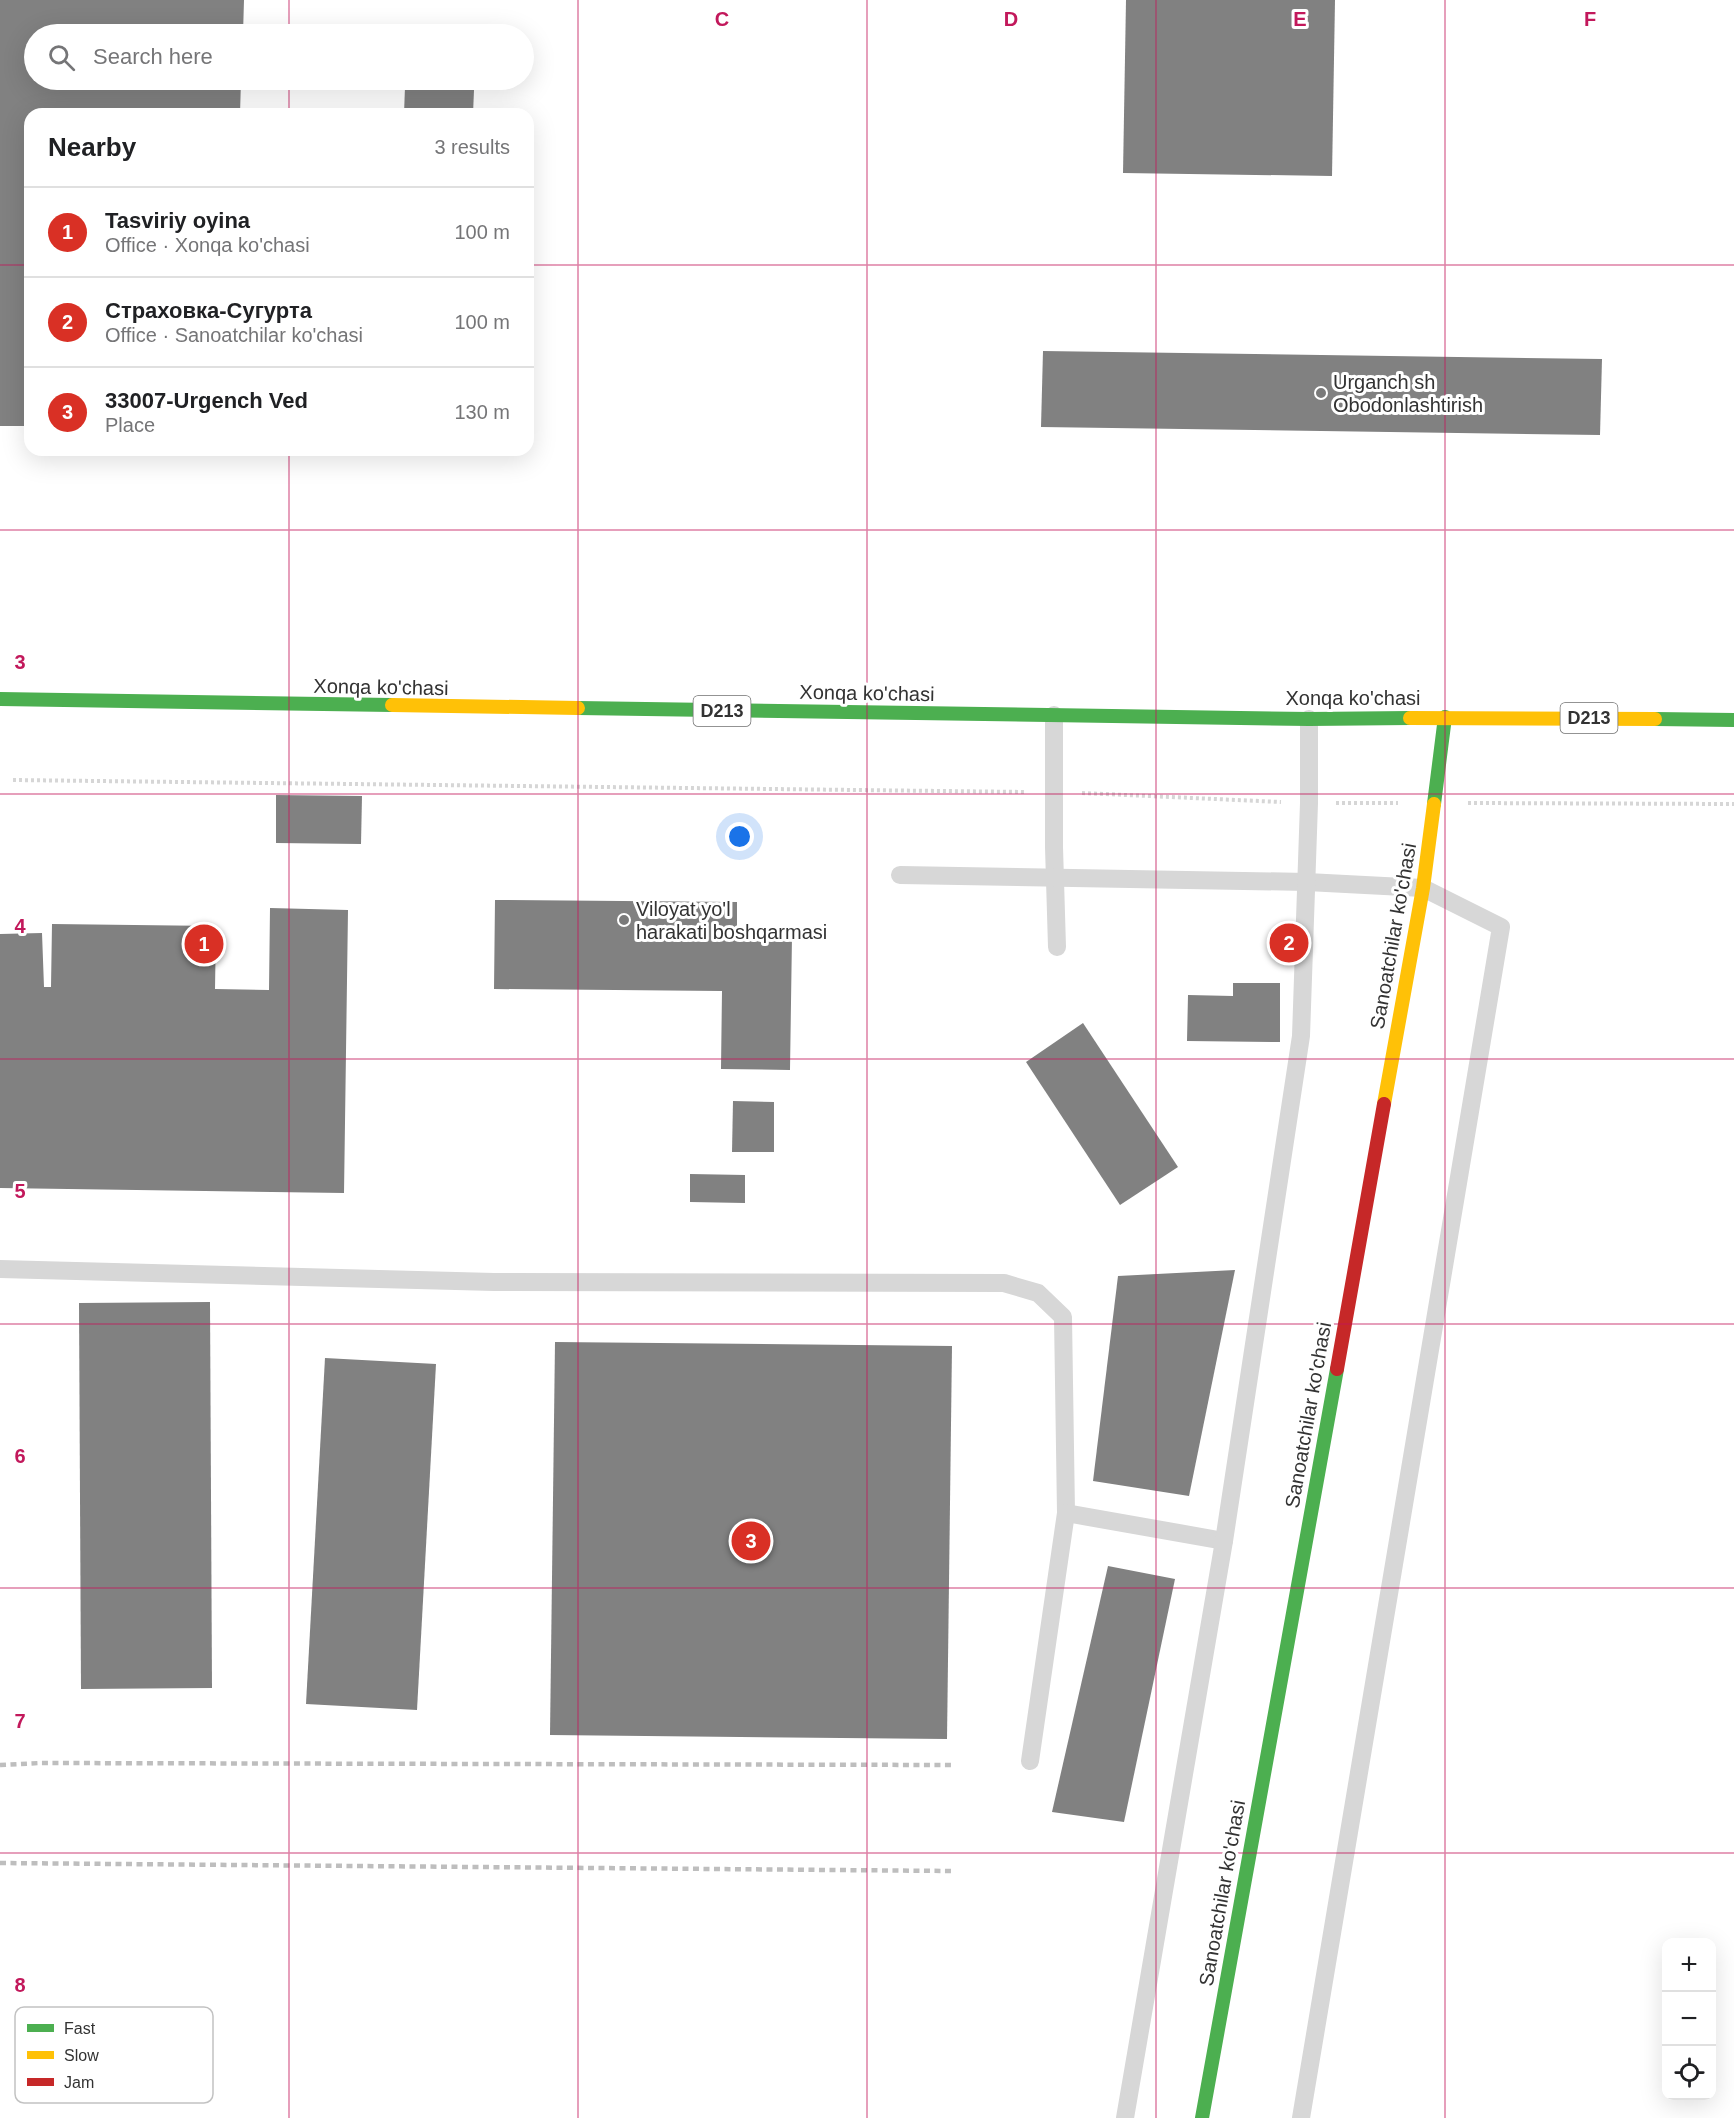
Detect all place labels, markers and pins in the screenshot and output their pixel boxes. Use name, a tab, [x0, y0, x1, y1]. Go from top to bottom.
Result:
place label: Urganch sh Obodonlashtirish	[1333, 371, 1483, 416]
marker: Urganch sh Obodonlashtirish	[1314, 386, 1328, 400]
place label: Viloyat yo'l harakati boshqarmasi	[636, 898, 827, 943]
marker: Viloyat yo'l harakati boshqarmasi	[617, 913, 631, 927]
pin: 2	[1270, 920, 1308, 966]
pin: 1	[184, 922, 224, 966]
pin: 3	[732, 1518, 771, 1564]

